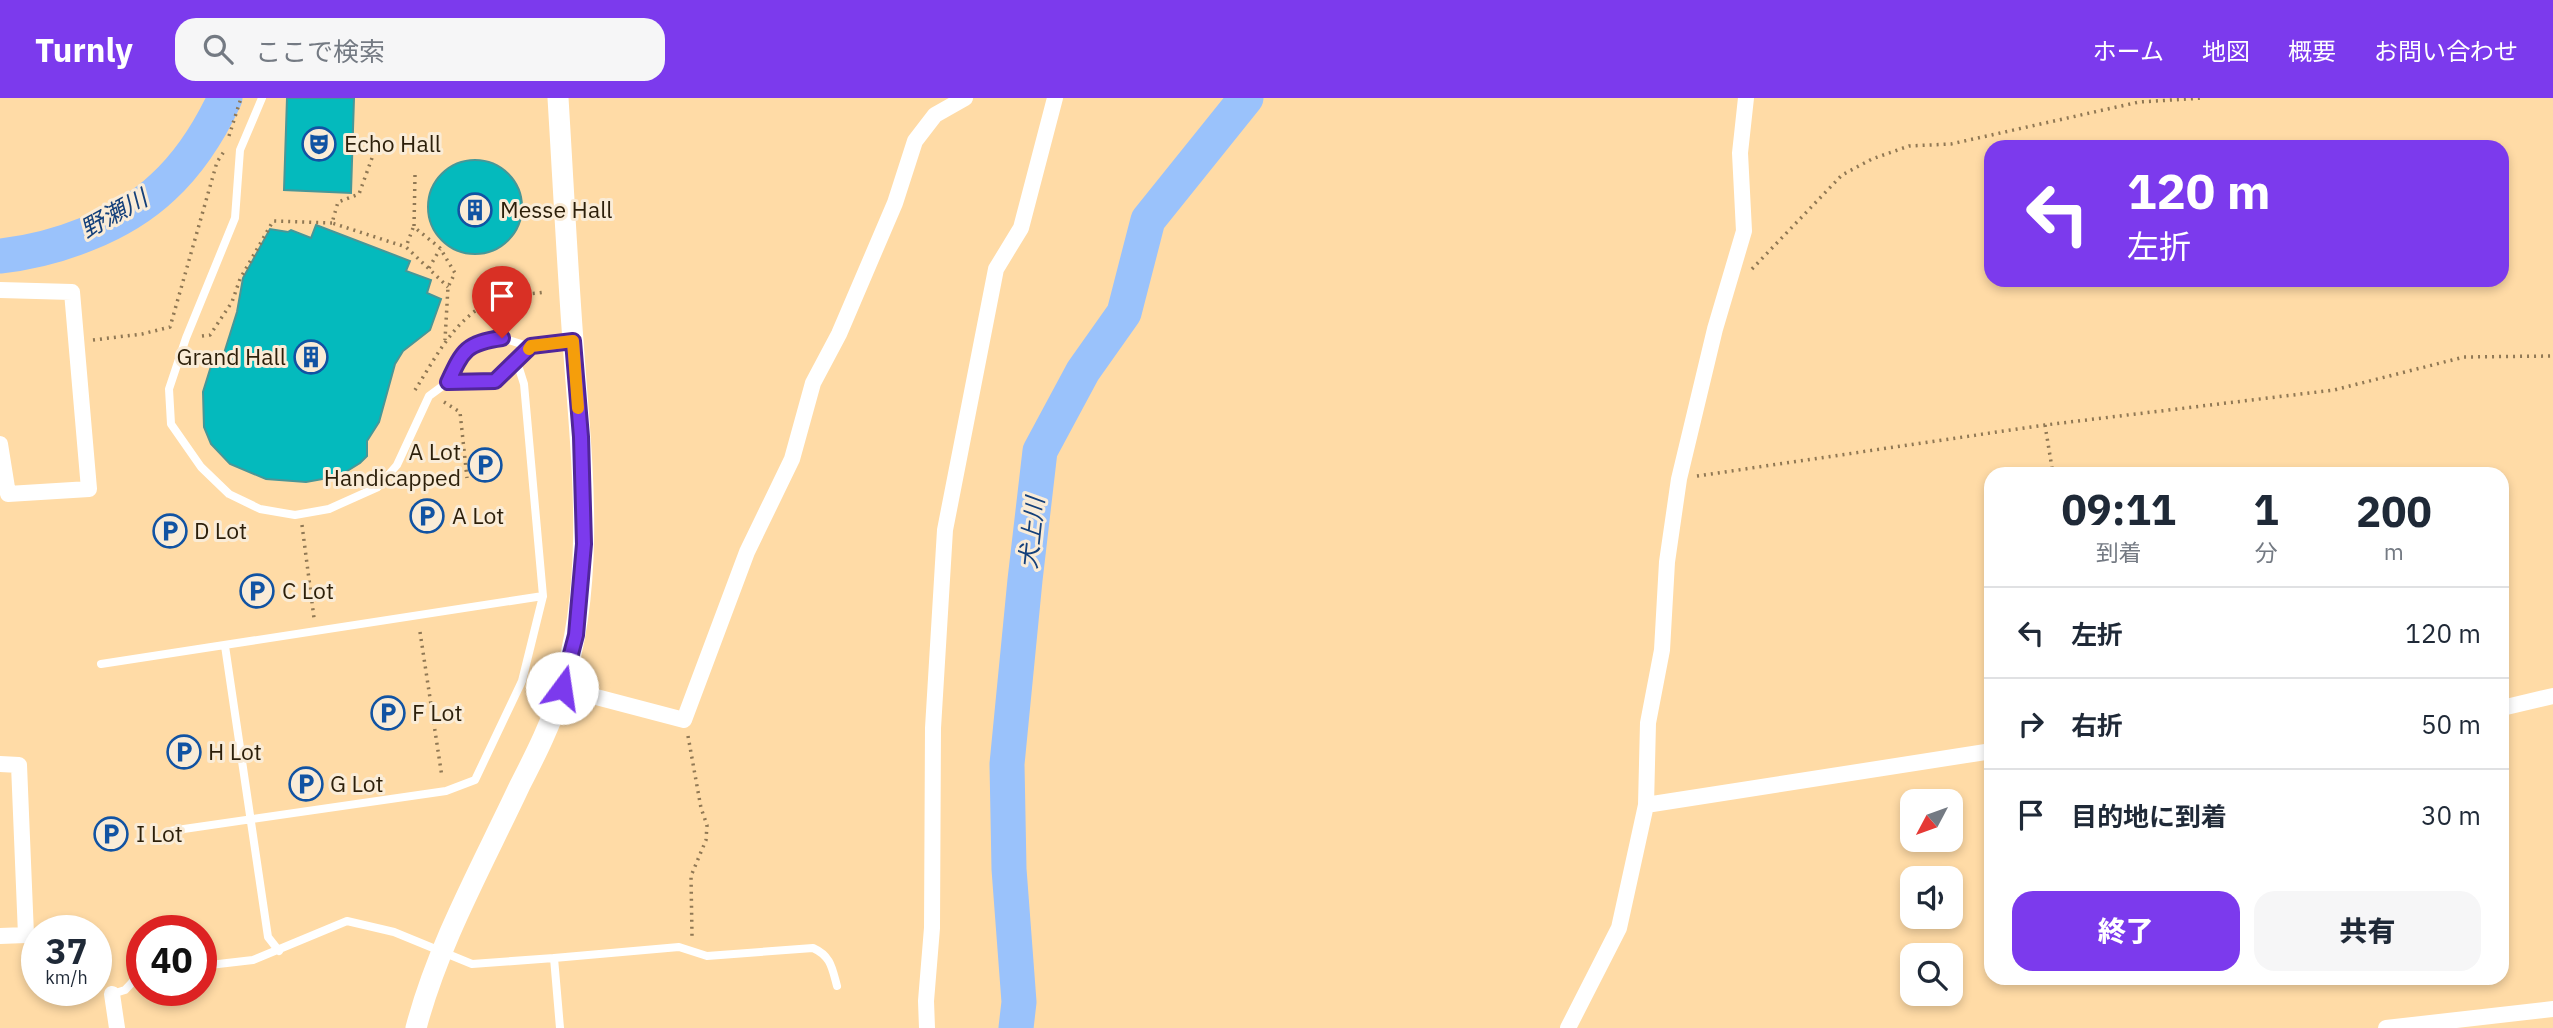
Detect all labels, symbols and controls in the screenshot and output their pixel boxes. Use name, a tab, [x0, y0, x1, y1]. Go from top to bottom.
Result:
search box	[175, 18, 665, 81]
text: Turnly	[35, 28, 133, 71]
icon: search	[199, 30, 237, 68]
text: ここで検索	[255, 34, 385, 68]
text: ホーム	[2093, 35, 2164, 67]
text: 地図	[2202, 35, 2250, 67]
text: 概要	[2288, 35, 2336, 67]
text: お問い合わせ	[2374, 35, 2518, 67]
theatre icon: Echo Hall	[300, 125, 338, 163]
place label: Echo Hall	[344, 128, 441, 158]
text: 120 m	[2127, 159, 2271, 222]
icon: left	[2012, 168, 2103, 259]
water label: 野瀬川	[74, 180, 155, 245]
building icon: Messe Hall	[456, 191, 494, 229]
place label: Messe Hall	[500, 194, 613, 224]
text: 左折	[2127, 225, 2191, 267]
pin	[472, 266, 532, 338]
icon: arrive	[483, 277, 521, 315]
building icon: Grand Hall	[292, 338, 330, 376]
place label: Grand Hall	[177, 341, 286, 371]
place label: A Lot Handicapped	[324, 436, 461, 492]
parking icon: A Lot Handicapped	[466, 446, 504, 484]
text: 09:11	[2061, 482, 2176, 537]
text: 1	[2253, 482, 2279, 537]
text: 200	[2356, 484, 2432, 539]
water label: 犬上川	[1011, 492, 1051, 570]
parking icon: A Lot	[408, 497, 446, 535]
place label: A Lot	[452, 500, 504, 530]
parking icon: D Lot	[151, 512, 189, 550]
place label: D Lot	[194, 515, 247, 545]
text: m	[2384, 536, 2404, 566]
text: 到着	[2096, 537, 2142, 567]
text: 分	[2255, 537, 2278, 567]
parking icon: C Lot	[238, 572, 276, 610]
place label: C Lot	[282, 575, 334, 605]
icon: left	[2012, 614, 2050, 652]
text: 120 m	[2405, 616, 2481, 650]
text: 左折	[2071, 617, 2123, 651]
position arrow	[525, 651, 599, 725]
parking icon: F Lot	[369, 694, 407, 732]
place label: F Lot	[412, 697, 463, 727]
icon: right	[2012, 705, 2050, 743]
text: 50 m	[2421, 707, 2481, 741]
text: 右折	[2071, 708, 2123, 742]
parking icon: H Lot	[165, 733, 203, 771]
place label: H Lot	[208, 736, 262, 766]
parking icon: G Lot	[287, 765, 325, 803]
place label: G Lot	[330, 768, 384, 798]
north arrow	[1900, 789, 1964, 852]
map controls	[1900, 789, 1963, 1006]
icon: arrive	[2012, 796, 2050, 834]
text: 30 m	[2421, 798, 2481, 832]
text: 目的地に到着	[2071, 799, 2227, 833]
parking icon: I Lot	[92, 815, 130, 853]
place label: I Lot	[136, 818, 183, 848]
button: sound	[1900, 866, 1963, 929]
button: 終了	[2012, 891, 2240, 971]
button: 共有	[2254, 891, 2481, 971]
speed limit sign: 40	[126, 915, 217, 1006]
text: 37	[45, 928, 88, 974]
button: search	[1900, 943, 1963, 1006]
text: km/h	[45, 966, 88, 989]

